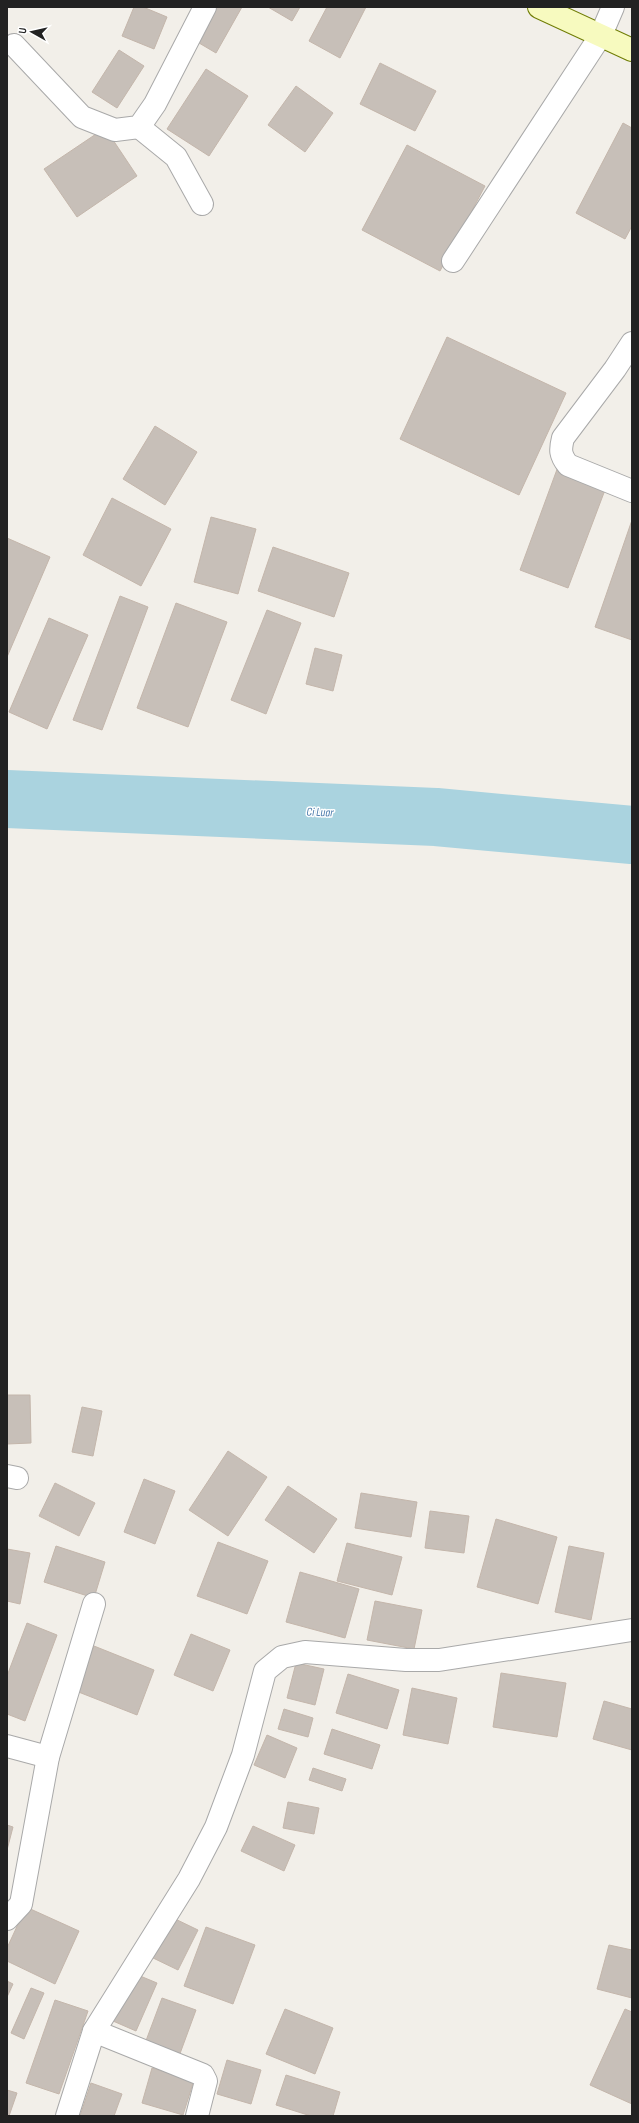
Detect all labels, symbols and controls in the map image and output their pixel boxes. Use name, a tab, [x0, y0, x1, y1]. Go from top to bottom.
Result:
north arrow	[12, 12, 52, 52]
text: U	[16, 27, 29, 34]
water label: Ci Luar	[306, 805, 334, 820]

